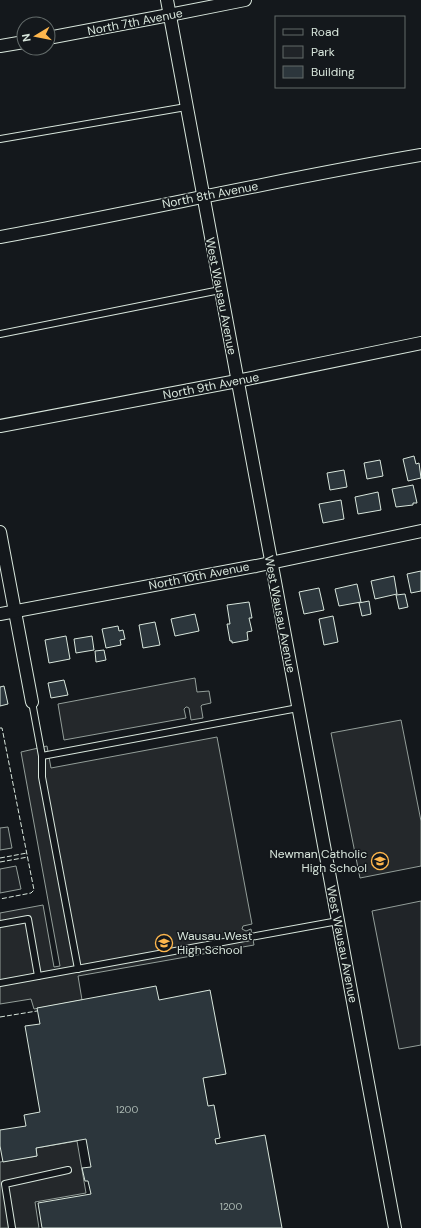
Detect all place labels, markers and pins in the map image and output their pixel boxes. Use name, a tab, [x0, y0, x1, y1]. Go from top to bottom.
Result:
place label: Newman Catholic High School	[270, 846, 367, 876]
school or university icon: Newman Catholic High School	[370, 851, 390, 871]
place label: Wausau West High School	[177, 928, 253, 958]
school or university icon: Wausau West High School	[154, 933, 174, 953]

